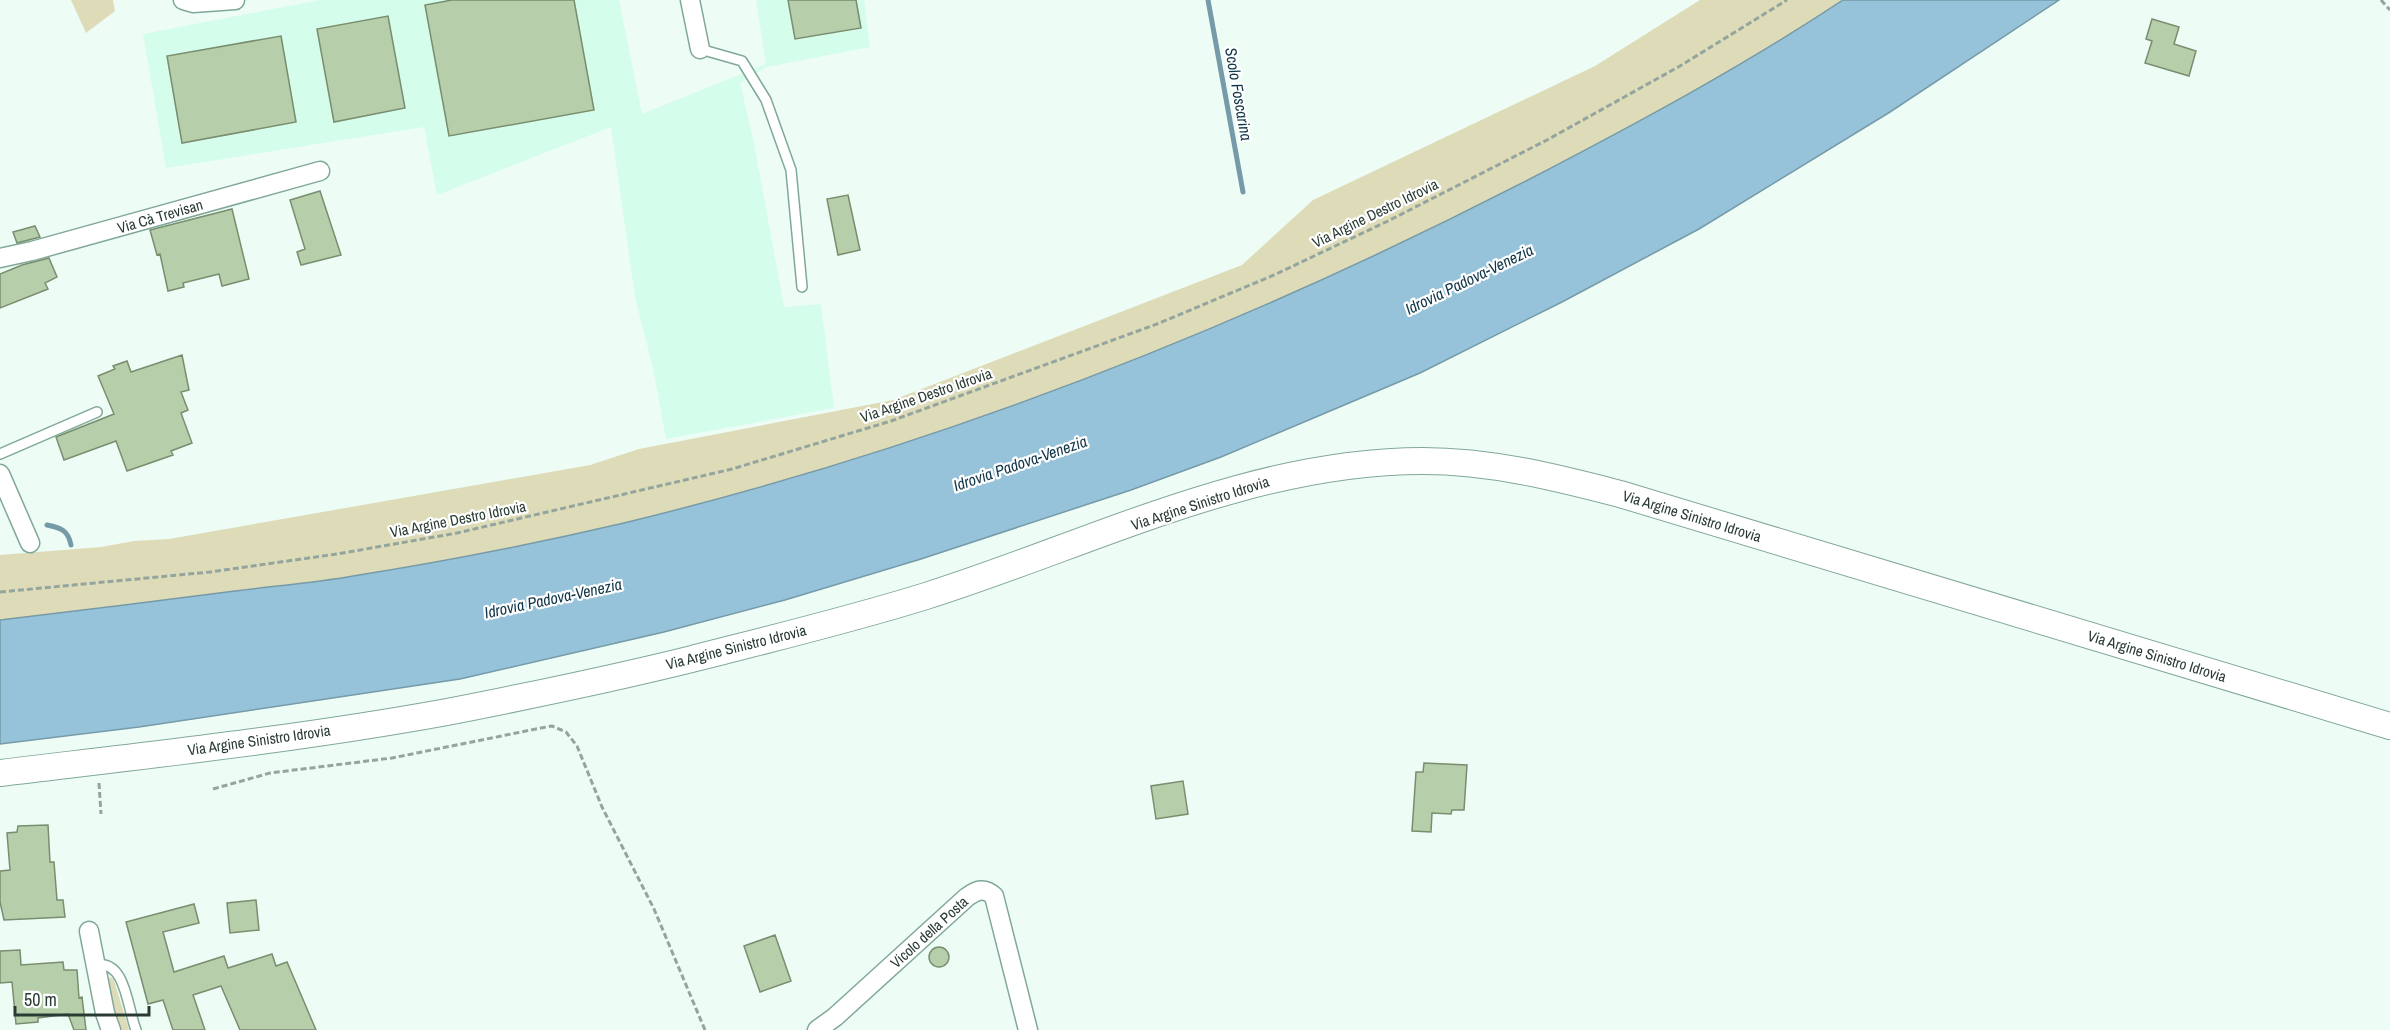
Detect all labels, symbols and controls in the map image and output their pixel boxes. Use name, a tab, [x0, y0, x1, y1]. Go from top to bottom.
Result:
water label: Scolo Foscarina	[1220, 46, 1258, 142]
street label: Via Argine Destro Idrovia	[1308, 173, 1442, 253]
street label: Via Cà Trevisan	[115, 194, 205, 238]
water label: Idrovia Padova-Venezia	[1401, 238, 1537, 320]
street label: Via Argine Destro Idrovia	[857, 363, 995, 427]
water label: Idrovia Padova-Venezia	[950, 430, 1090, 496]
street label: Via Argine Sinistro Idrovia	[1128, 471, 1272, 535]
street label: Via Argine Sinistro Idrovia	[1620, 485, 1764, 547]
street label: Via Argine Destro Idrovia	[388, 496, 528, 542]
water label: Idrovia Padova-Venezia	[482, 573, 624, 623]
street label: Via Argine Sinistro Idrovia	[664, 619, 809, 675]
street label: Via Argine Sinistro Idrovia	[2085, 625, 2229, 687]
street label: Via Argine Sinistro Idrovia	[186, 720, 332, 760]
street label: Vicolo della Posta	[885, 891, 973, 973]
scale bar	[15, 979, 148, 1017]
text: 50 m	[24, 987, 57, 1012]

